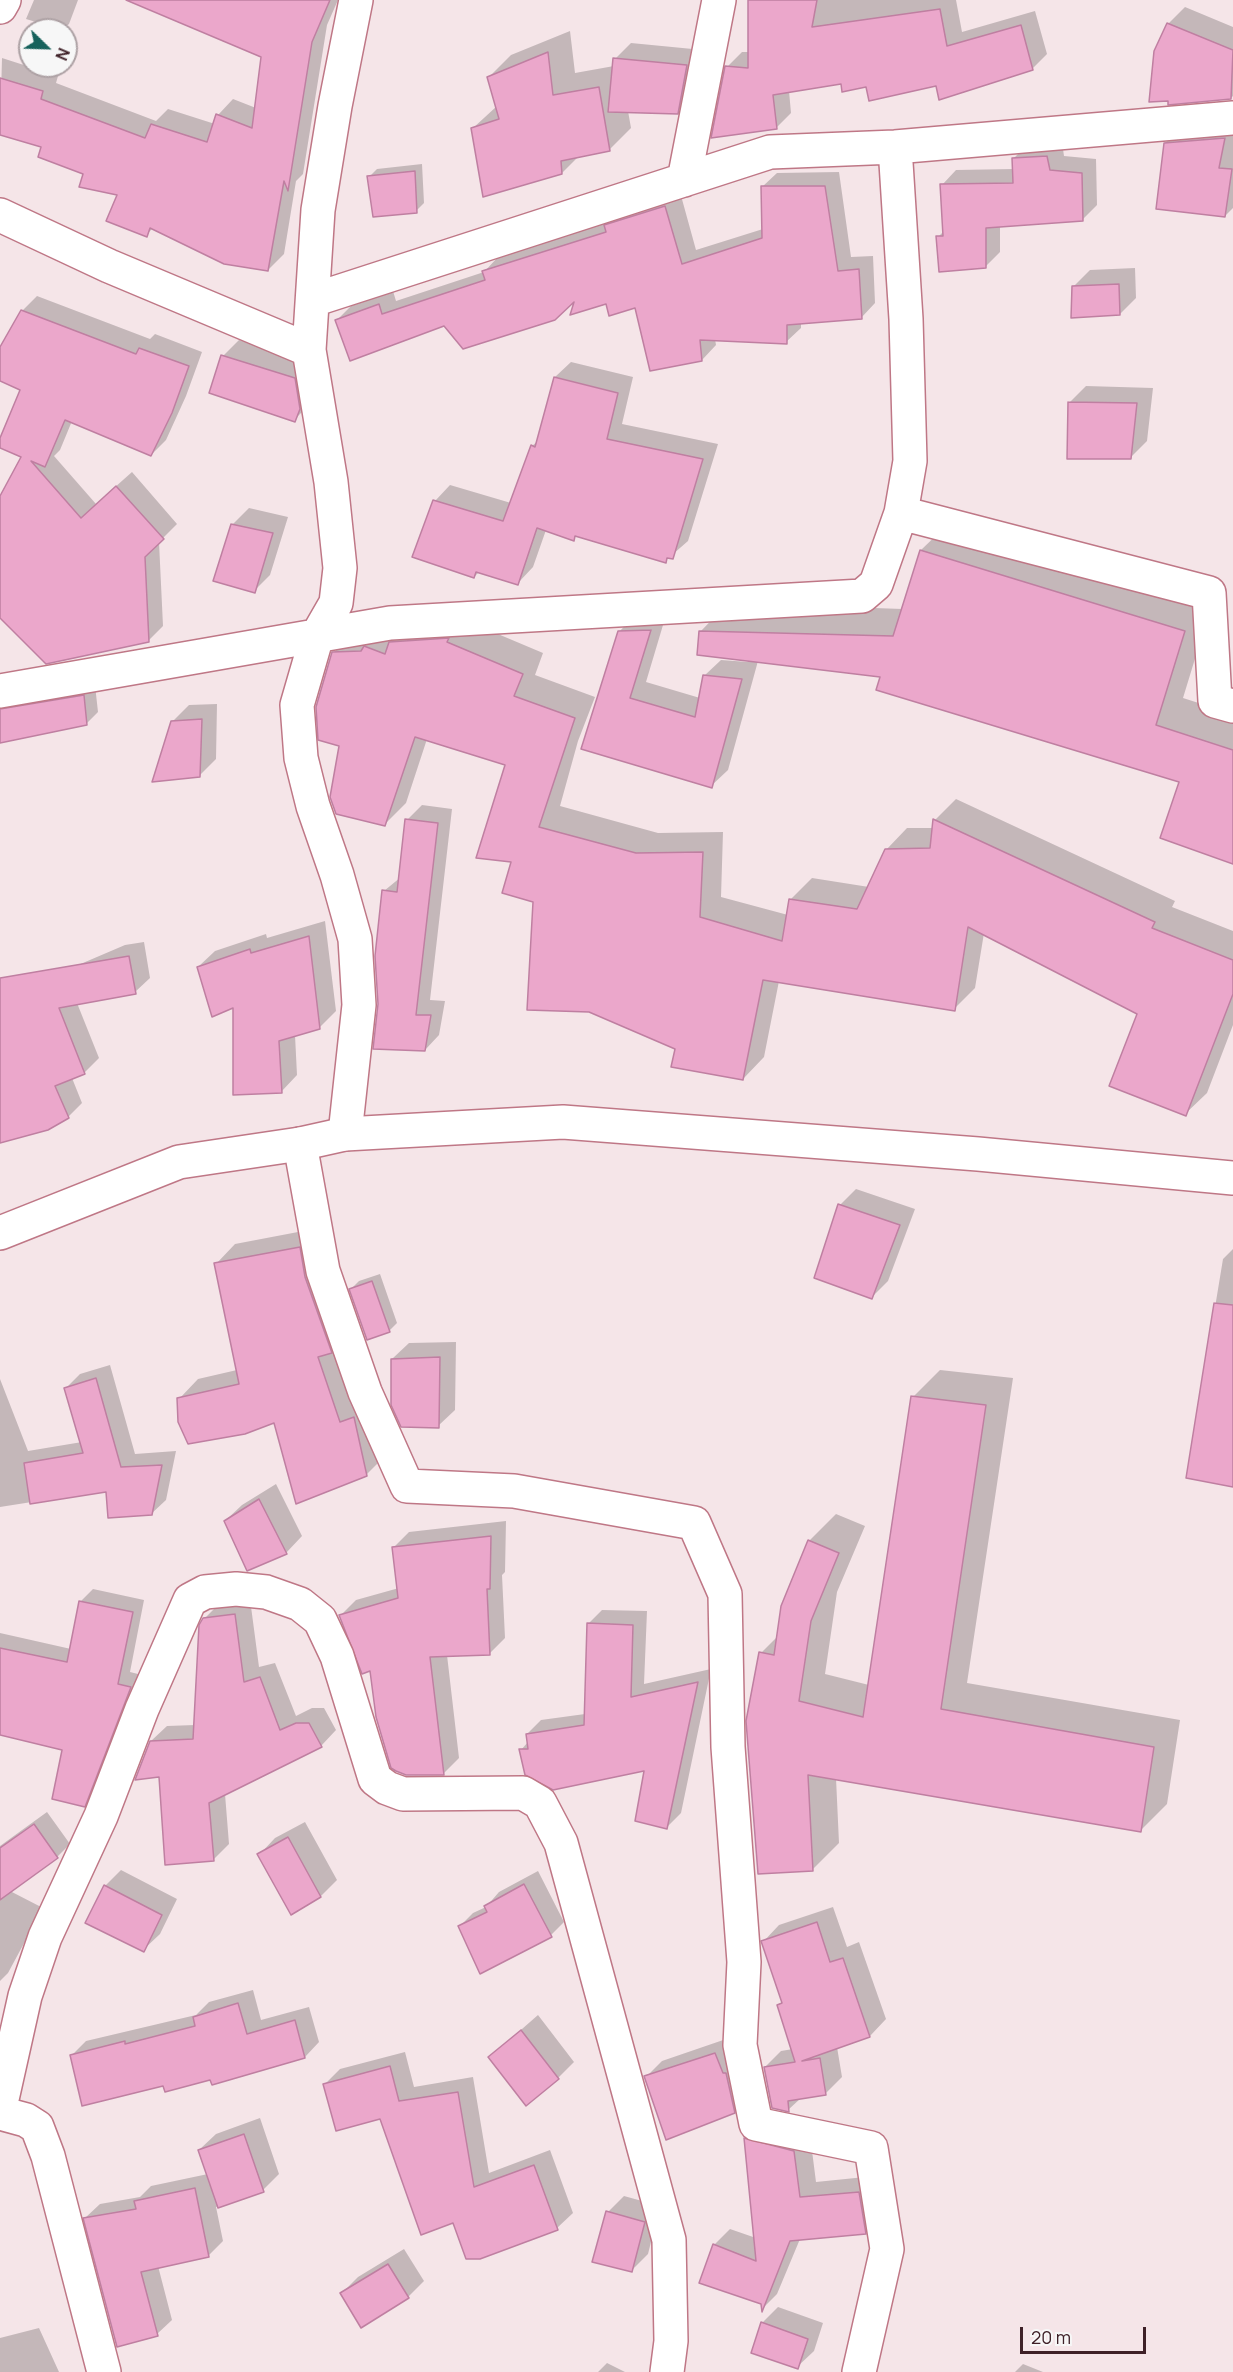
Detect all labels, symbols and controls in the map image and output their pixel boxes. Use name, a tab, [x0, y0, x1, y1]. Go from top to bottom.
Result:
north arrow	[18, 18, 78, 78]
text: N	[50, 45, 75, 64]
scale bar	[1023, 2315, 1149, 2353]
text: 20 m	[1031, 2325, 1071, 2349]

